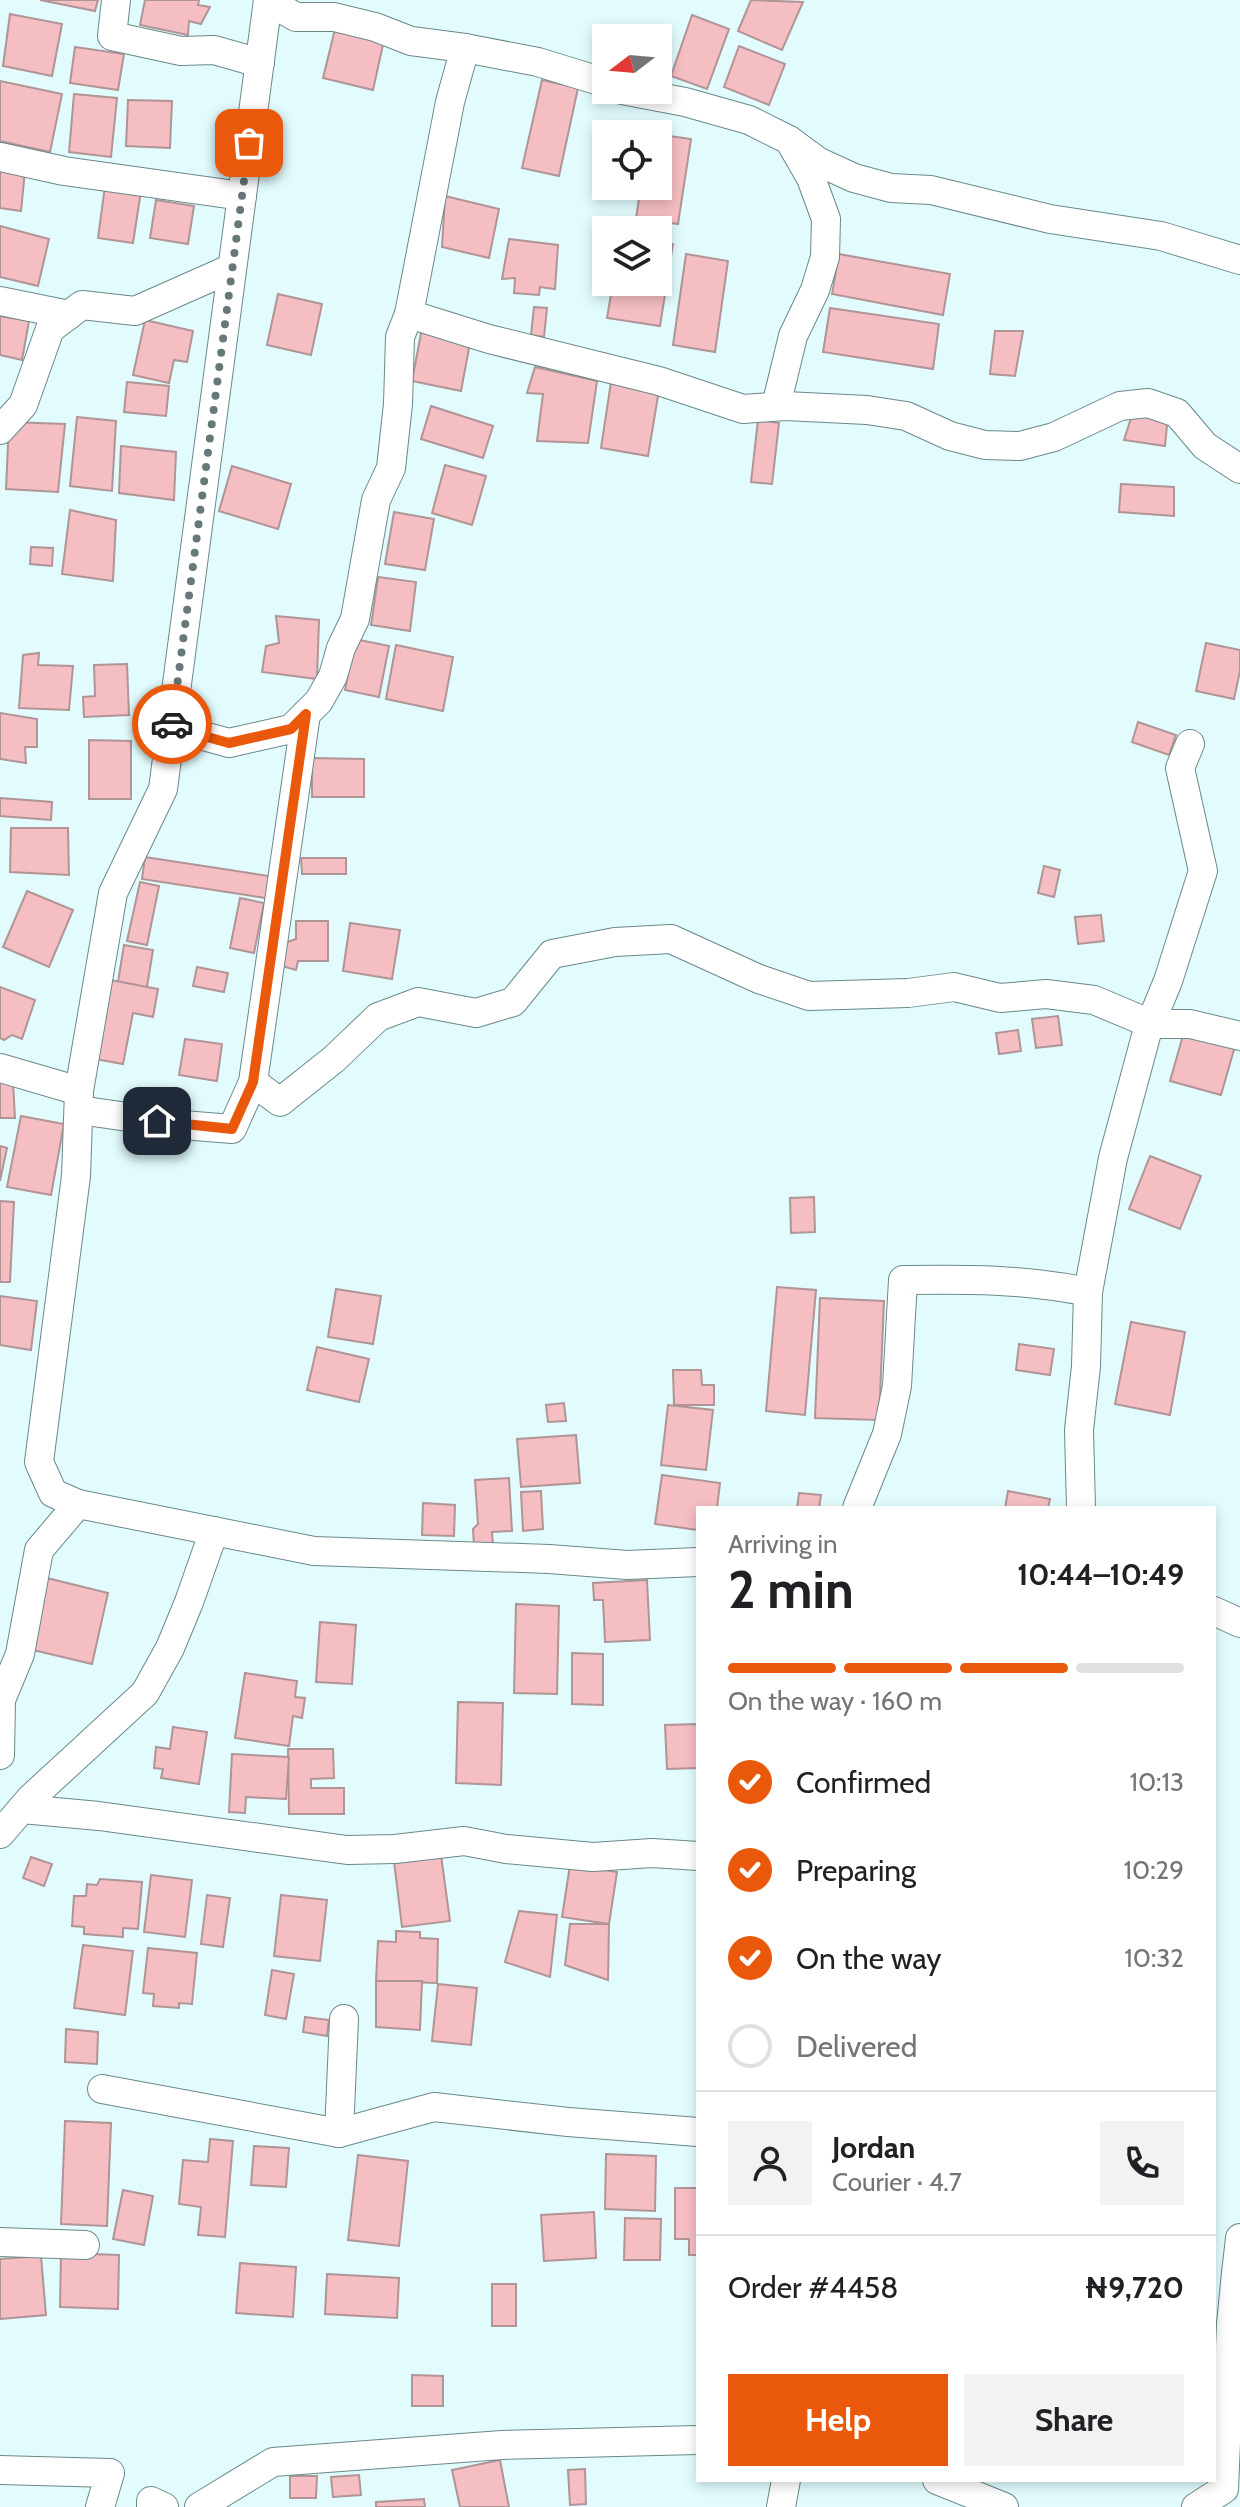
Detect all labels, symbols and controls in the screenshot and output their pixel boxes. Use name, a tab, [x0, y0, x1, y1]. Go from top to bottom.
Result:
north arrow	[592, 24, 672, 104]
map controls	[592, 24, 672, 296]
pin	[215, 109, 283, 177]
button: locate	[592, 120, 672, 200]
icon: bag	[227, 121, 271, 165]
button: layers	[592, 216, 672, 296]
courier	[132, 684, 212, 764]
icon: car	[150, 702, 194, 746]
pin	[123, 1087, 191, 1155]
icon: home	[135, 1099, 179, 1143]
text: Arriving in	[728, 1528, 838, 1560]
text: 10:44–10:49	[1017, 1556, 1184, 1593]
text: 2 min	[728, 1558, 854, 1621]
text: On the way · 160 m	[728, 1685, 942, 1717]
icon: check	[728, 1760, 772, 1804]
text: Confirmed	[796, 1764, 931, 1801]
text: 10:13	[1129, 1766, 1184, 1798]
icon: check	[728, 1848, 772, 1892]
text: Preparing	[796, 1852, 916, 1889]
text: 10:29	[1124, 1854, 1184, 1886]
icon: check	[728, 1936, 772, 1980]
text: On the way	[796, 1940, 941, 1977]
text: 10:32	[1124, 1942, 1184, 1974]
text: Delivered	[796, 2028, 917, 2065]
button: person	[728, 2121, 812, 2205]
button: phone	[1100, 2121, 1184, 2205]
text: Jordan	[832, 2129, 915, 2166]
text: Courier · 4.7	[832, 2166, 962, 2198]
text: Order #4458	[728, 2269, 898, 2306]
text: ₦9,720	[1084, 2269, 1184, 2306]
button: Help	[728, 2374, 948, 2466]
button: Share	[964, 2374, 1184, 2466]

